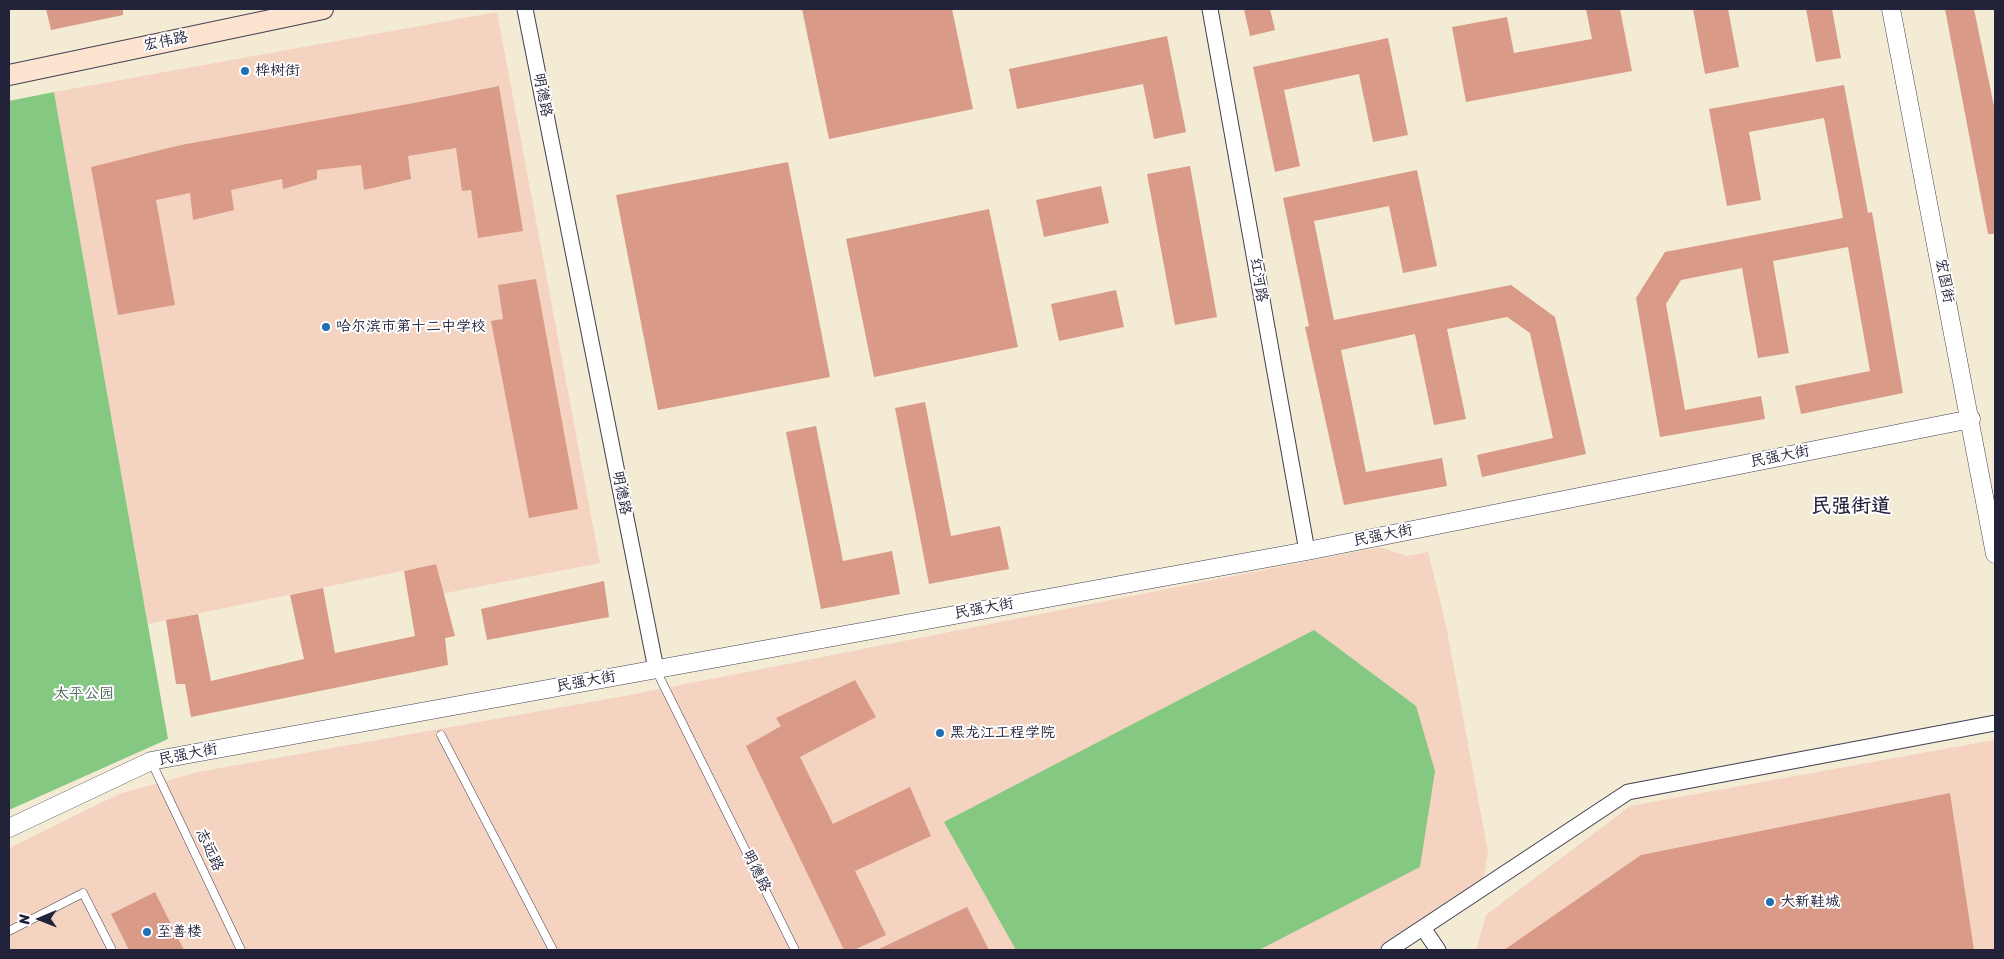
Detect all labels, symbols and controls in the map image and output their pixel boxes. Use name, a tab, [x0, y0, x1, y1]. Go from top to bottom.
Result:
street label: 宏伟路	[142, 29, 190, 55]
place label: 桦树街	[255, 62, 300, 80]
marker: 桦树街	[239, 65, 251, 77]
street label: 明德路	[529, 71, 555, 119]
street label: 红河路	[1245, 256, 1271, 304]
street label: 宏图街	[1931, 257, 1957, 305]
place label: 哈尔滨市第十二中学校	[336, 318, 486, 336]
marker: 哈尔滨市第十二中学校	[320, 321, 332, 333]
street label: 民强大街	[1749, 442, 1811, 472]
street label: 明德路	[608, 469, 634, 517]
district label: 民强街道	[1811, 495, 1891, 519]
street label: 民强大街	[1352, 521, 1414, 551]
street label: 民强大街	[953, 595, 1015, 623]
street label: 民强大街	[555, 668, 617, 696]
park label: 太平公园	[54, 685, 114, 703]
place label: 黑龙江工程学院	[950, 724, 1055, 742]
marker: 黑龙江工程学院	[934, 727, 946, 739]
street label: 民强大街	[157, 740, 219, 770]
street label: 志远路	[191, 826, 227, 874]
street label: 明德路	[738, 847, 774, 895]
place label: 大新鞋城	[1780, 893, 1840, 911]
north arrow	[15, 894, 65, 944]
marker: 大新鞋城	[1764, 896, 1776, 908]
text: N	[12, 914, 37, 924]
place label: 至善楼	[157, 923, 202, 941]
marker: 至善楼	[141, 926, 153, 938]

